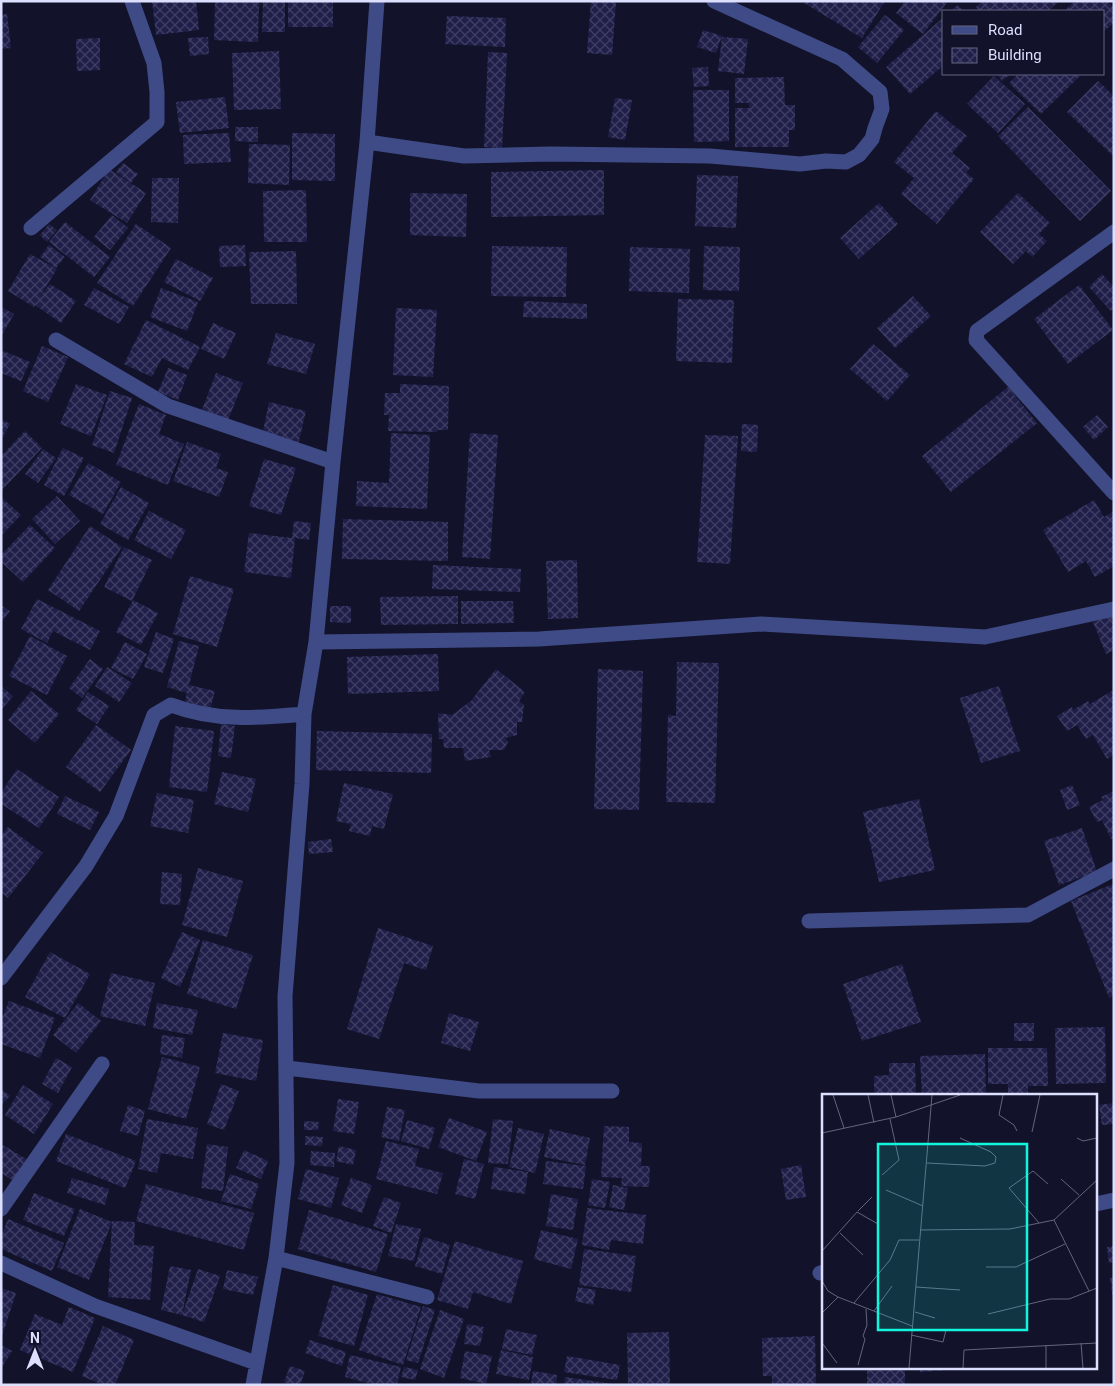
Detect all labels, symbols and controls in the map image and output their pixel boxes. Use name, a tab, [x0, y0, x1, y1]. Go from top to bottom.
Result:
legend	[942, 10, 1105, 75]
text: Road	[988, 21, 1022, 39]
text: Building	[988, 46, 1042, 64]
inset map	[822, 1094, 1098, 1368]
north arrow	[10, 1326, 60, 1376]
text: N	[30, 1330, 40, 1346]

